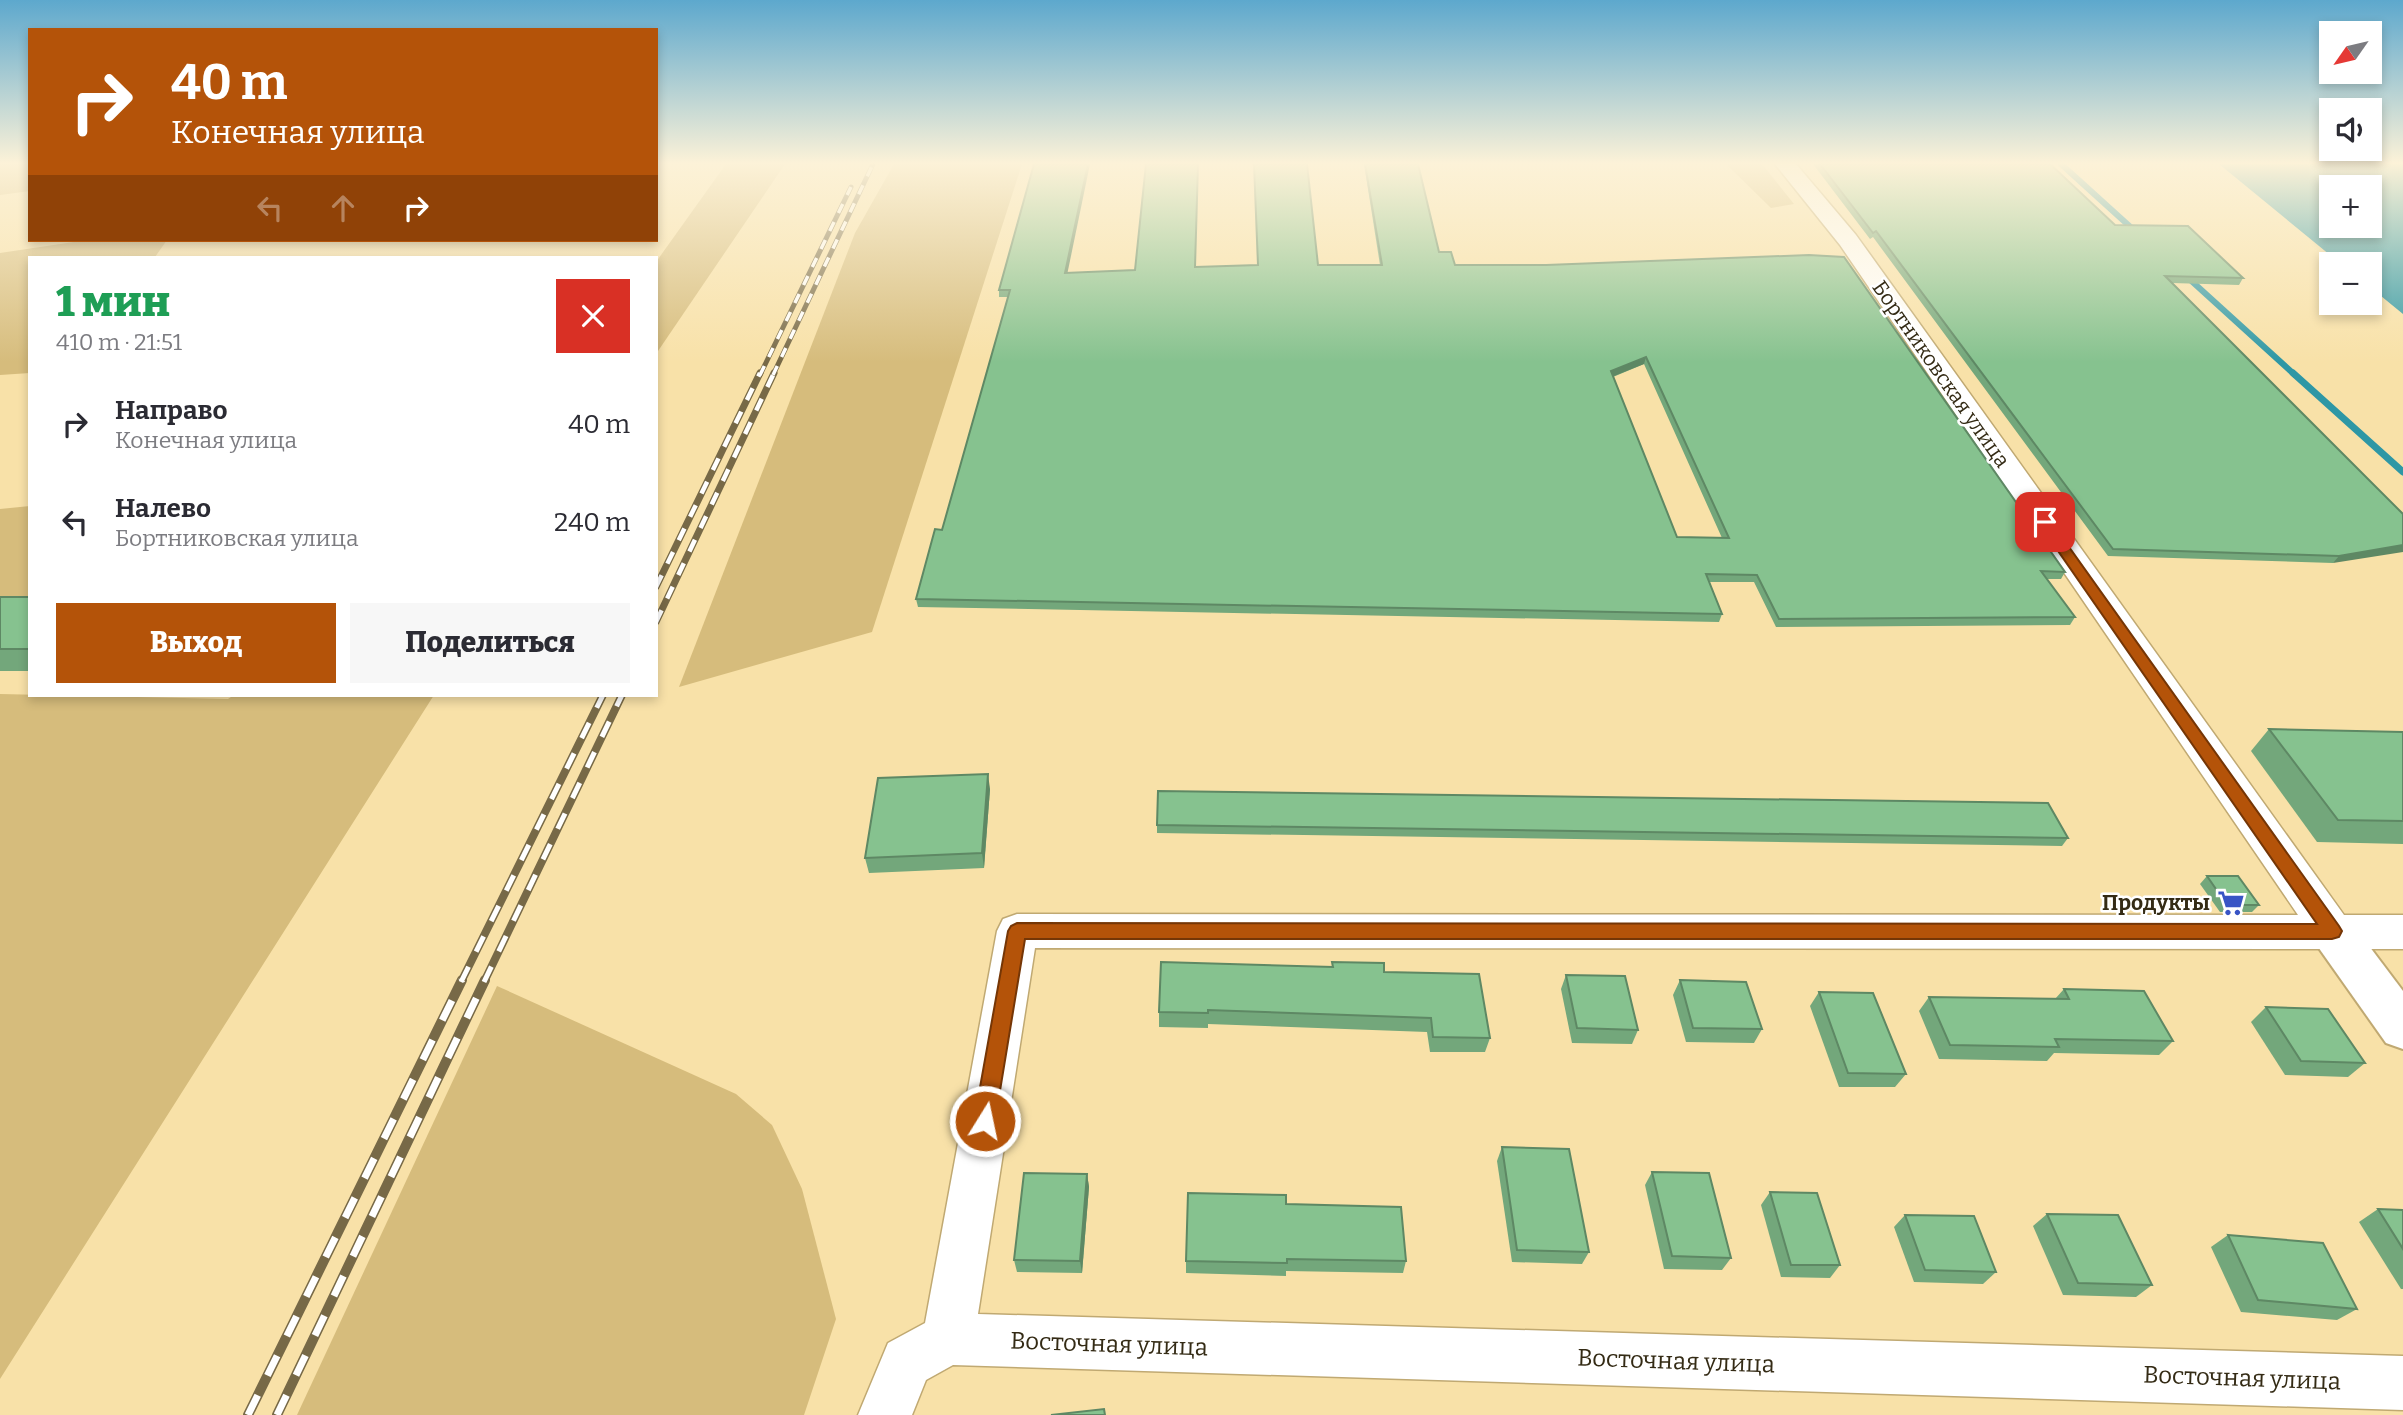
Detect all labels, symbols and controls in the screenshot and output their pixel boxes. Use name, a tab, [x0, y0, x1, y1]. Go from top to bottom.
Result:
north arrow	[2319, 21, 2382, 84]
map controls	[2319, 21, 2382, 315]
text: 40 m	[171, 53, 288, 112]
icon: right	[56, 56, 147, 147]
button: sound	[2319, 98, 2382, 161]
text: Конечная улица	[171, 113, 424, 151]
button: +	[2319, 175, 2382, 238]
icon: left	[251, 189, 289, 227]
icon: ahead	[324, 189, 362, 227]
icon: right	[397, 189, 435, 227]
button: −	[2319, 252, 2382, 315]
street label: Бортниковская улица	[1867, 275, 2016, 473]
text: 1 мин	[56, 277, 170, 327]
button: close	[556, 279, 630, 353]
text: 410 m · 21:51	[56, 328, 182, 356]
text: Направо	[115, 395, 228, 426]
icon: right	[56, 405, 94, 443]
text: 40 m	[568, 409, 630, 440]
text: Конечная улица	[115, 426, 297, 454]
pin	[2015, 492, 2075, 552]
text: Налево	[115, 493, 211, 524]
icon: left	[56, 503, 94, 541]
icon: arrive	[2026, 503, 2064, 541]
text: 240 m	[554, 507, 630, 538]
text: Бортниковская улица	[115, 524, 359, 552]
button: Выход	[56, 603, 336, 683]
button: Поделиться	[350, 603, 630, 683]
supermarket icon: Продукты	[2216, 888, 2246, 918]
place label: Продукты	[2102, 890, 2210, 916]
position arrow	[948, 1084, 1022, 1158]
street label: Восточная улица	[1010, 1327, 1208, 1361]
street label: Восточная улица	[1577, 1344, 1775, 1378]
street label: Восточная улица	[2143, 1361, 2341, 1395]

